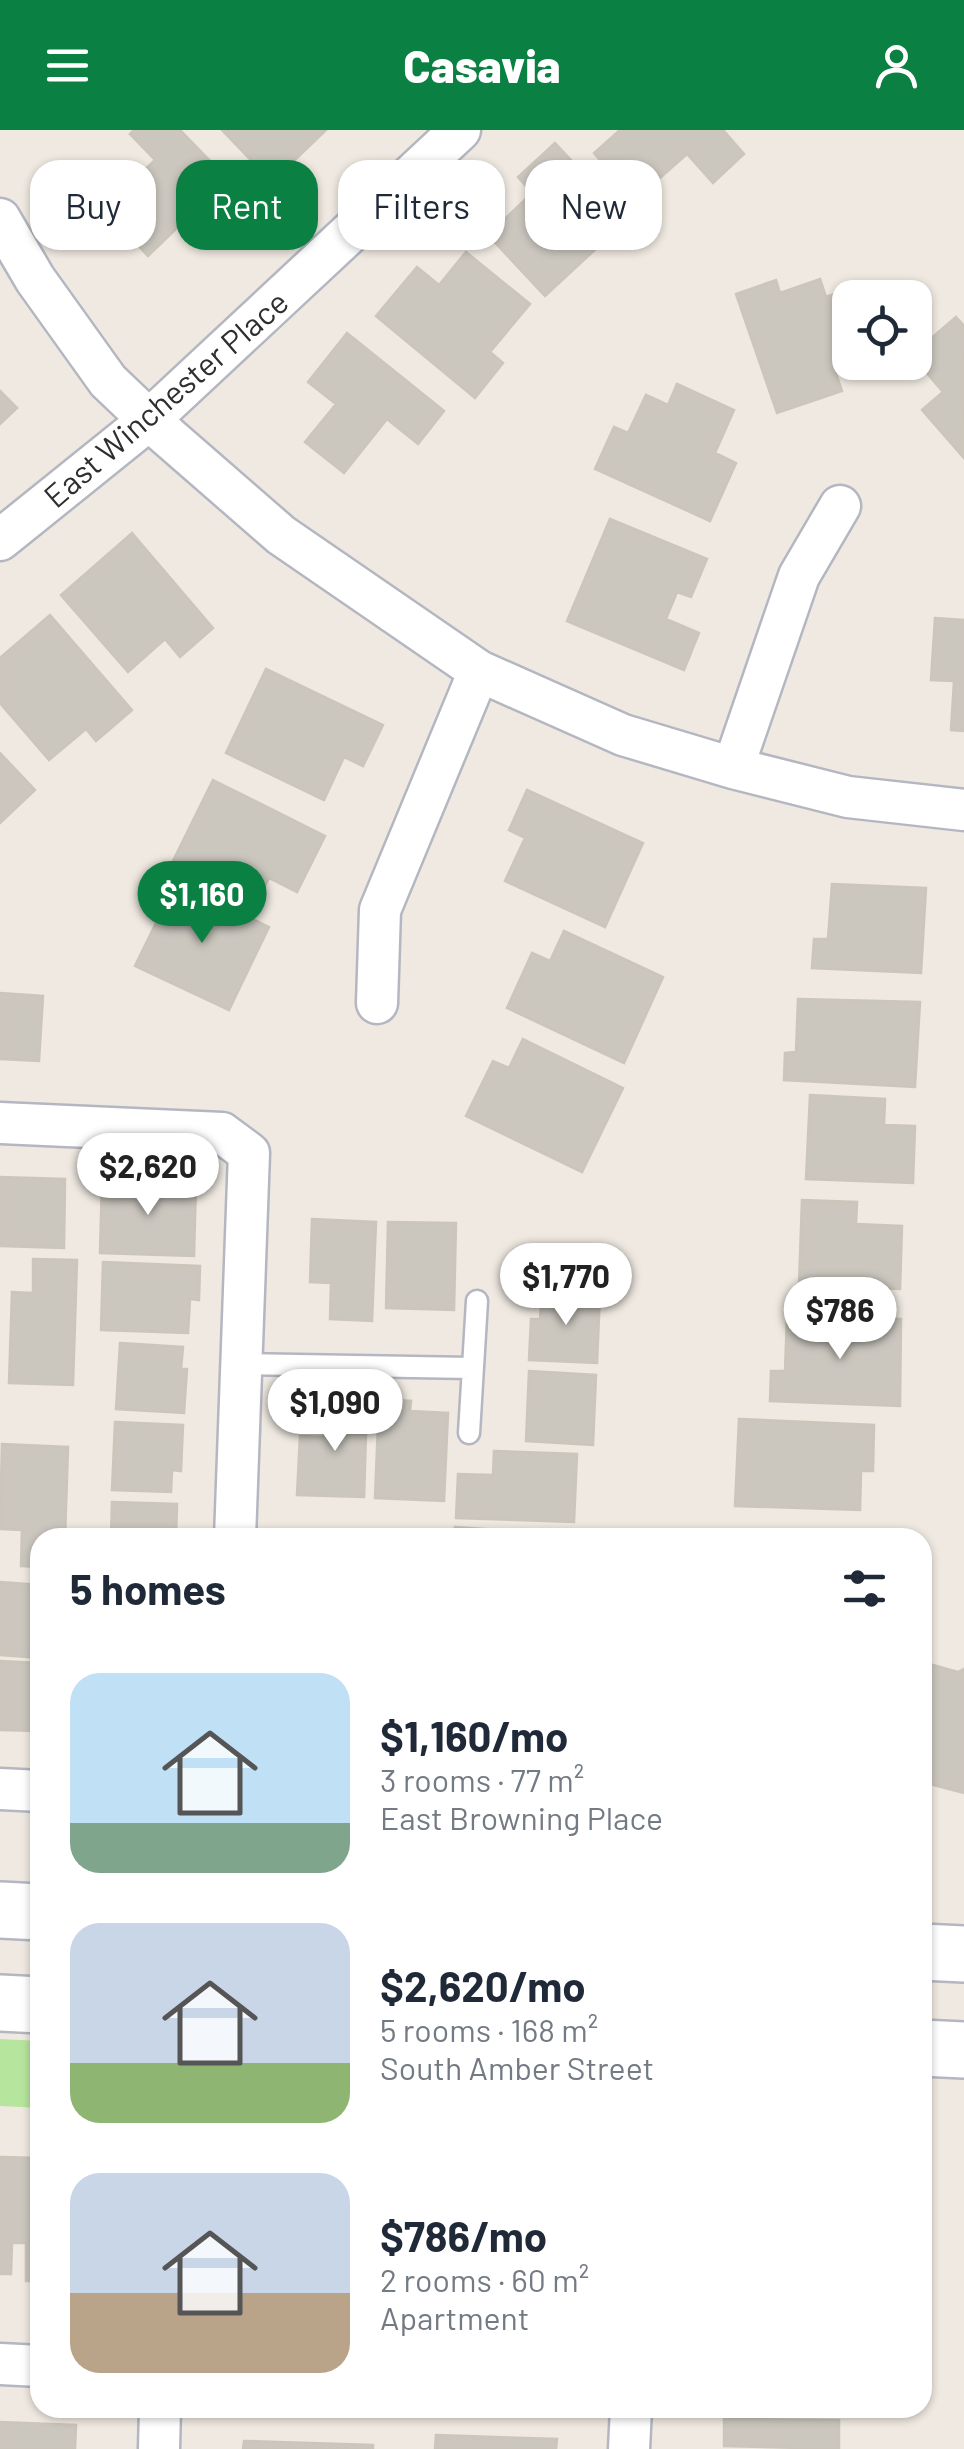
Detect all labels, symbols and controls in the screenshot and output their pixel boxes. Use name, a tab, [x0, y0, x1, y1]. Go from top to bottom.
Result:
icon: menu	[40, 38, 95, 93]
text: Casavia	[403, 38, 561, 92]
icon: person	[869, 38, 924, 93]
chip: Buy	[30, 160, 156, 250]
chip: Rent	[176, 160, 318, 250]
chip: Filters	[338, 160, 505, 250]
chip: New	[525, 160, 662, 250]
map controls	[832, 280, 932, 380]
button: locate	[832, 280, 932, 380]
street label: East Winchester Place	[35, 282, 295, 514]
pin: $1,160	[121, 861, 283, 946]
text: $1,160	[160, 874, 244, 912]
pin: $2,620	[67, 1133, 229, 1218]
text: $2,620	[99, 1146, 197, 1184]
pin: $1,770	[485, 1243, 647, 1328]
text: $1,770	[522, 1256, 610, 1294]
pin: $786	[781, 1277, 899, 1362]
text: $786	[806, 1290, 874, 1328]
pin: $1,090	[254, 1369, 416, 1454]
text: $1,090	[290, 1382, 380, 1420]
icon: filters	[837, 1561, 892, 1616]
text: 5 homes	[70, 1563, 226, 1613]
text: $1,160/mo	[380, 1710, 568, 1760]
icon: home	[150, 1713, 270, 1833]
text: 3 rooms · 77 m²	[380, 1760, 584, 1798]
text: East Browning Place	[380, 1798, 663, 1836]
text: $2,620/mo	[380, 1960, 586, 2010]
icon: home	[150, 1963, 270, 2083]
text: 5 rooms · 168 m²	[380, 2010, 598, 2048]
text: South Amber Street	[380, 2048, 654, 2086]
text: $786/mo	[380, 2210, 547, 2260]
icon: home	[150, 2213, 270, 2333]
text: 2 rooms · 60 m²	[380, 2260, 589, 2298]
text: Apartment	[380, 2298, 529, 2336]

